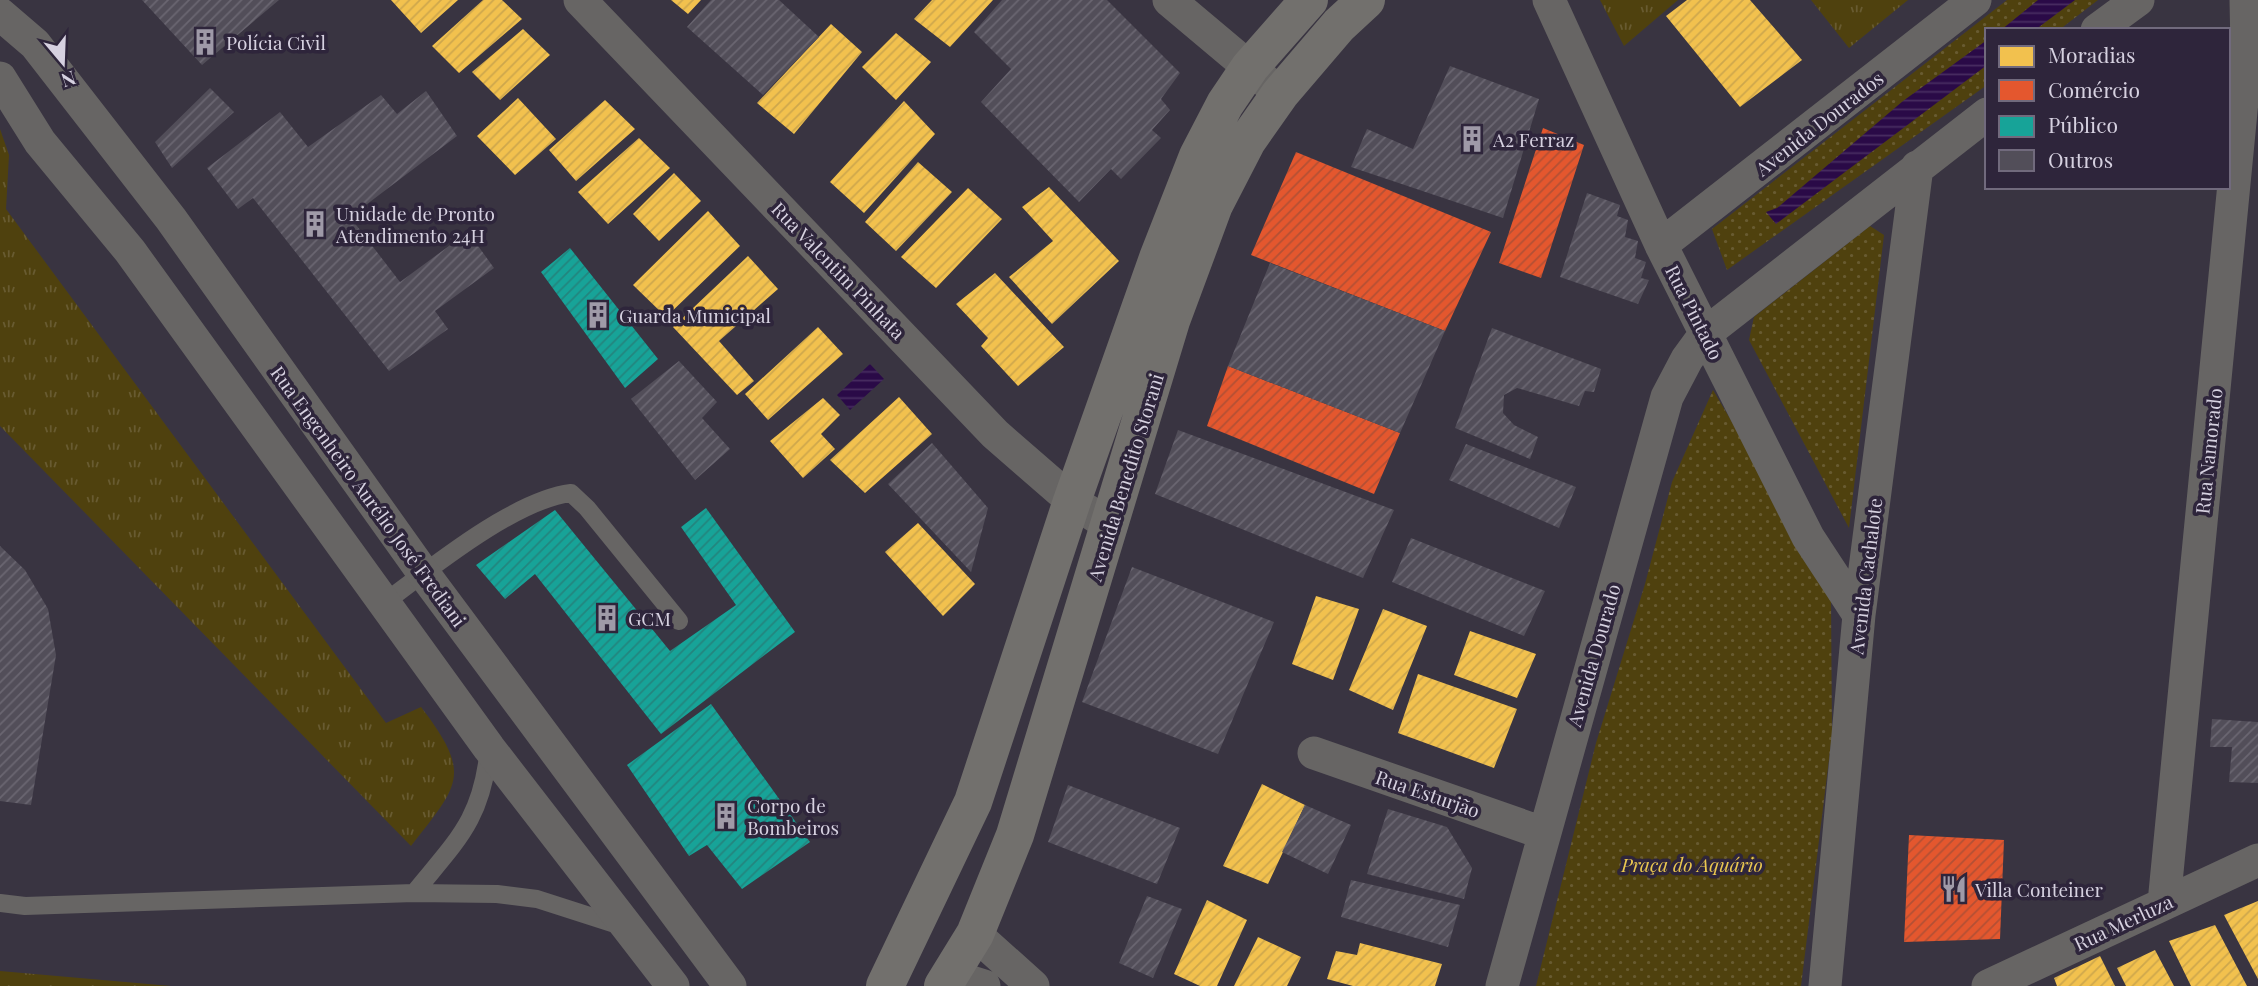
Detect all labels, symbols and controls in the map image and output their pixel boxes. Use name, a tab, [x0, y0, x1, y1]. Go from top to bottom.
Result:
building icon: Polícia Civil	[190, 27, 220, 57]
north arrow	[28, 28, 98, 98]
legend	[1985, 28, 2230, 189]
place label: Polícia Civil	[226, 29, 326, 55]
text: Moradias	[2048, 40, 2135, 68]
text: N	[58, 65, 80, 95]
street label: Avenida Dourados	[1749, 65, 1888, 182]
text: Comércio	[2048, 75, 2140, 103]
text: Público	[2048, 110, 2118, 138]
building icon: A2 Ferraz	[1457, 124, 1487, 154]
place label: A2 Ferraz	[1492, 126, 1574, 152]
text: Outros	[2048, 145, 2113, 173]
street label: Rua Valentim Pinhata	[766, 196, 912, 345]
place label: Unidade de Pronto Atendimento 24H	[335, 200, 495, 248]
building icon: Unidade de Pronto Atendimento 24H	[300, 209, 330, 239]
street label: Rua Pintado	[1660, 260, 1730, 364]
building icon: Guarda Municipal	[583, 300, 613, 330]
place label: Guarda Municipal	[619, 302, 772, 328]
street label: Rua Engenheiro Aurélio José Frediani	[265, 360, 473, 632]
street label: Avenida Benedito Storani	[1081, 370, 1169, 585]
street label: Rua Namorado	[2188, 387, 2228, 515]
street label: Avenida Cachalote	[1842, 496, 1887, 657]
street label: Avenida Dourado	[1560, 581, 1626, 730]
building icon: GCM	[592, 603, 622, 633]
place label: GCM	[628, 605, 671, 631]
street label: Rua Esturjão	[1372, 763, 1484, 823]
place label: Corpo de Bombeiros	[747, 792, 839, 840]
building icon: Corpo de Bombeiros	[711, 801, 741, 831]
park label: Praça do Aquário	[1620, 851, 1763, 877]
restaurant icon: Villa Conteiner	[1939, 874, 1969, 904]
place label: Villa Conteiner	[1974, 876, 2104, 902]
street label: Rua Merluza	[2069, 888, 2177, 956]

